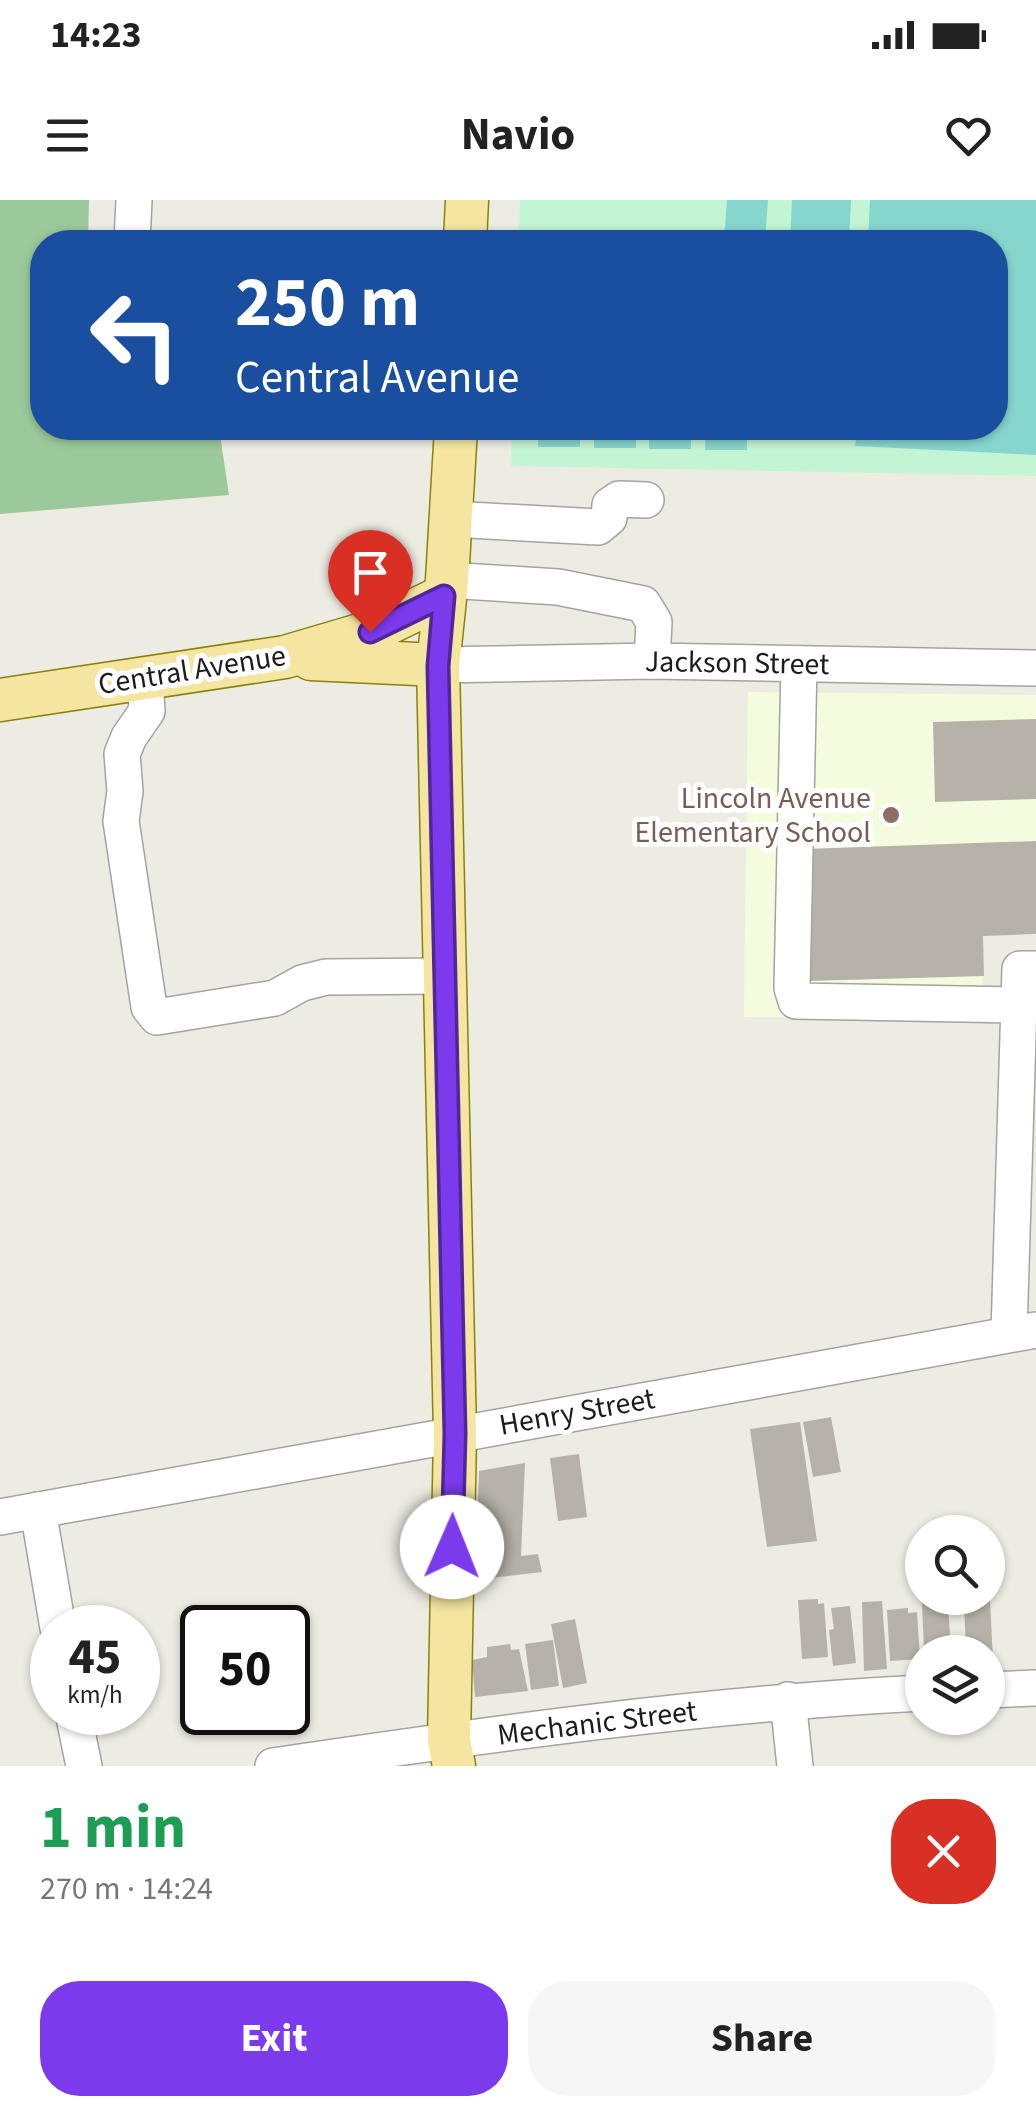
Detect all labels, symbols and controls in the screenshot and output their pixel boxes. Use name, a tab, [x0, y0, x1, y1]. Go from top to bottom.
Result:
text: 14:23	[50, 8, 142, 62]
text: Navio	[461, 103, 575, 167]
icon: menu	[40, 108, 95, 163]
icon: heart	[941, 108, 996, 163]
text: 250 m	[235, 253, 420, 353]
icon: left	[70, 270, 200, 400]
text: Central Avenue	[235, 346, 519, 410]
pin	[328, 530, 413, 633]
icon: arrive	[343, 545, 398, 600]
street label: Central Avenue	[95, 634, 289, 706]
street label: Jackson Street	[644, 640, 830, 686]
place label: Lincoln Avenue Elementary School	[635, 777, 871, 854]
marker: Lincoln Avenue Elementary School	[880, 804, 902, 826]
street label: Henry Street	[496, 1377, 658, 1447]
position arrow	[400, 1495, 504, 1599]
map controls	[905, 1515, 1005, 1735]
button: search	[905, 1515, 1005, 1615]
speed limit sign: 50	[180, 1605, 310, 1735]
text: 45	[69, 1622, 121, 1693]
button: layers	[905, 1635, 1005, 1735]
text: km/h	[67, 1677, 123, 1713]
street label: Mechanic Street	[495, 1689, 699, 1757]
text: 1 min	[40, 1786, 186, 1871]
button: close	[891, 1799, 996, 1904]
text: 270 m · 14:24	[40, 1866, 213, 1912]
button: Exit	[40, 1981, 508, 2096]
button: Share	[528, 1981, 996, 2096]

